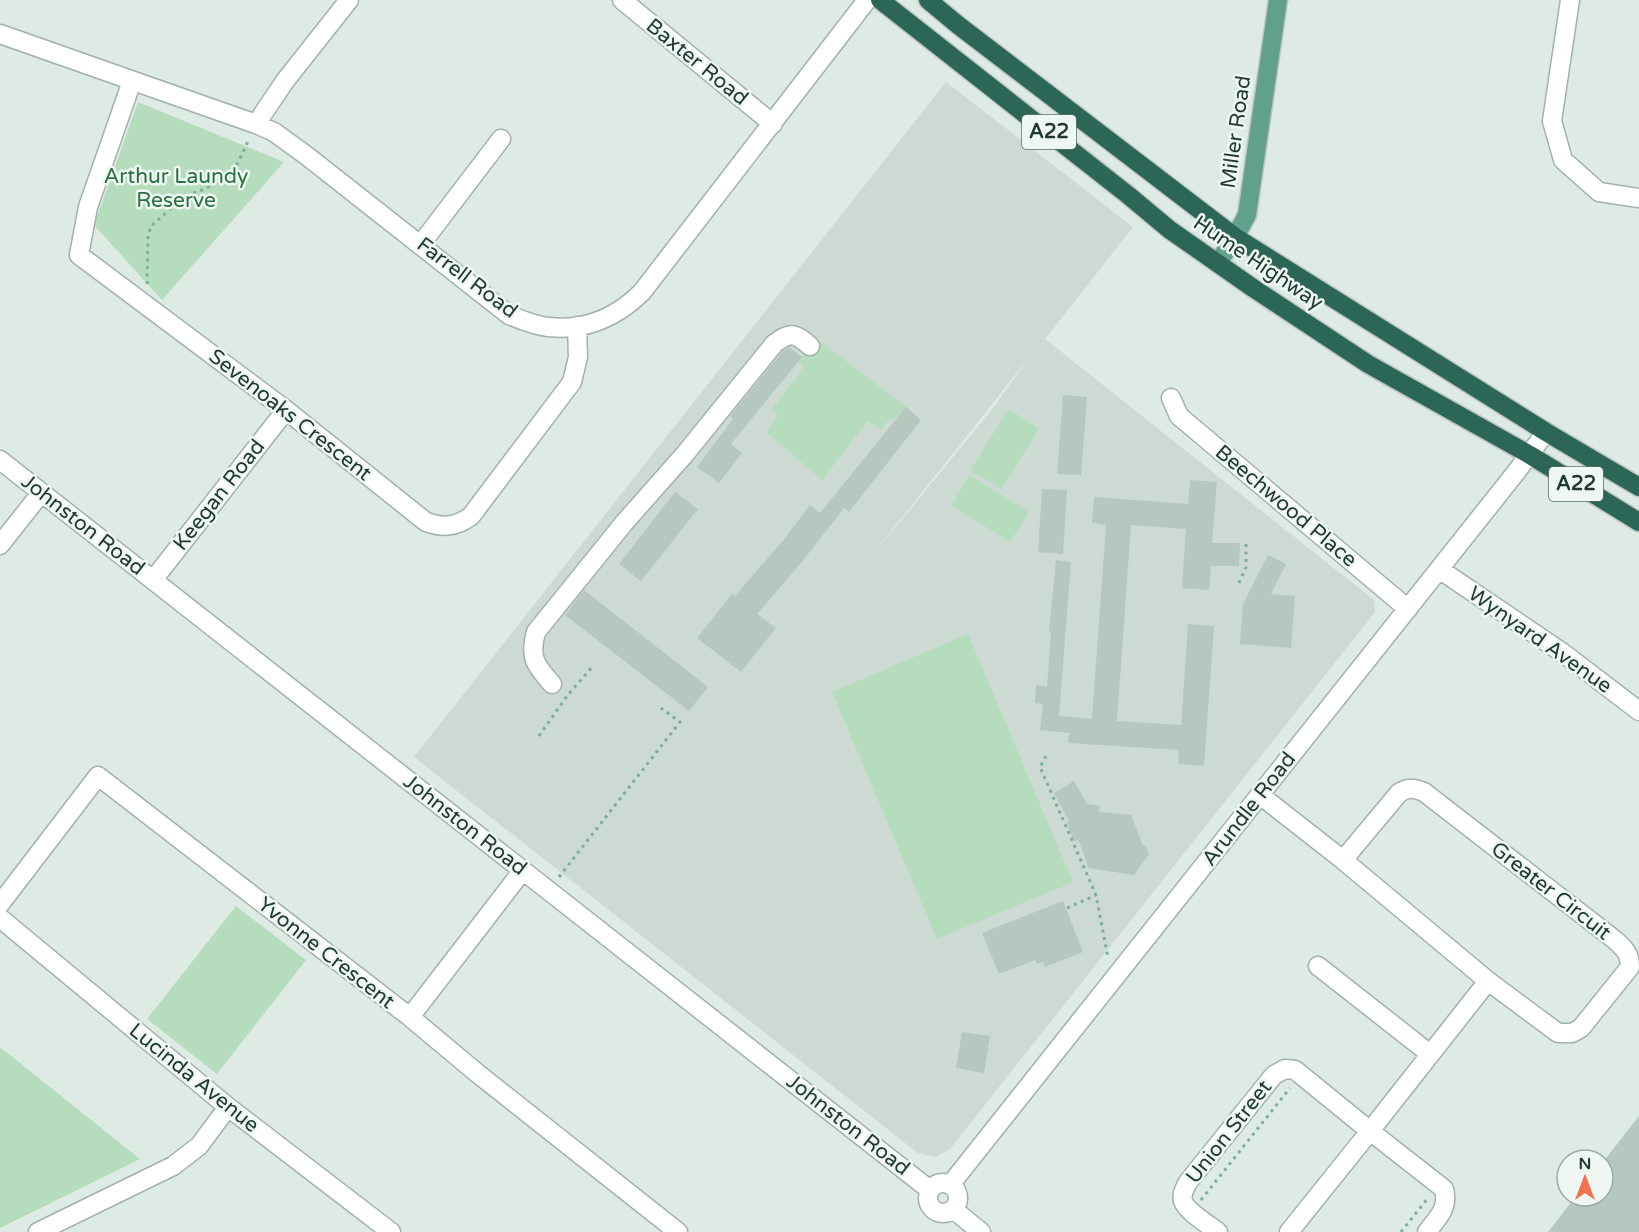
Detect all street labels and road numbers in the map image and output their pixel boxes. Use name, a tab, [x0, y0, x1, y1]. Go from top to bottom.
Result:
street label: Baxter Road	[641, 13, 753, 111]
street label: Miller Road	[1216, 74, 1256, 190]
road number: A22	[1022, 115, 1076, 149]
street label: Hume Highway	[1188, 210, 1328, 316]
street label: Farrell Road	[412, 232, 522, 324]
street label: Sevenoaks Crescent	[204, 344, 376, 486]
street label: Keegan Road	[168, 435, 270, 555]
street label: Beechwood Place	[1210, 440, 1362, 572]
road number: A22	[1549, 467, 1603, 501]
street label: Johnston Road	[16, 469, 150, 581]
street label: Wynyard Avenue	[1463, 581, 1617, 699]
street label: Arundle Road	[1197, 747, 1301, 871]
street label: Johnston Road	[398, 769, 532, 881]
street label: Greater Circuit	[1486, 836, 1616, 946]
street label: Yvonne Crescent	[252, 892, 400, 1014]
street label: Lucinda Avenue	[124, 1018, 264, 1138]
street label: Johnston Road	[781, 1069, 915, 1181]
street label: Union Street	[1181, 1075, 1277, 1189]

